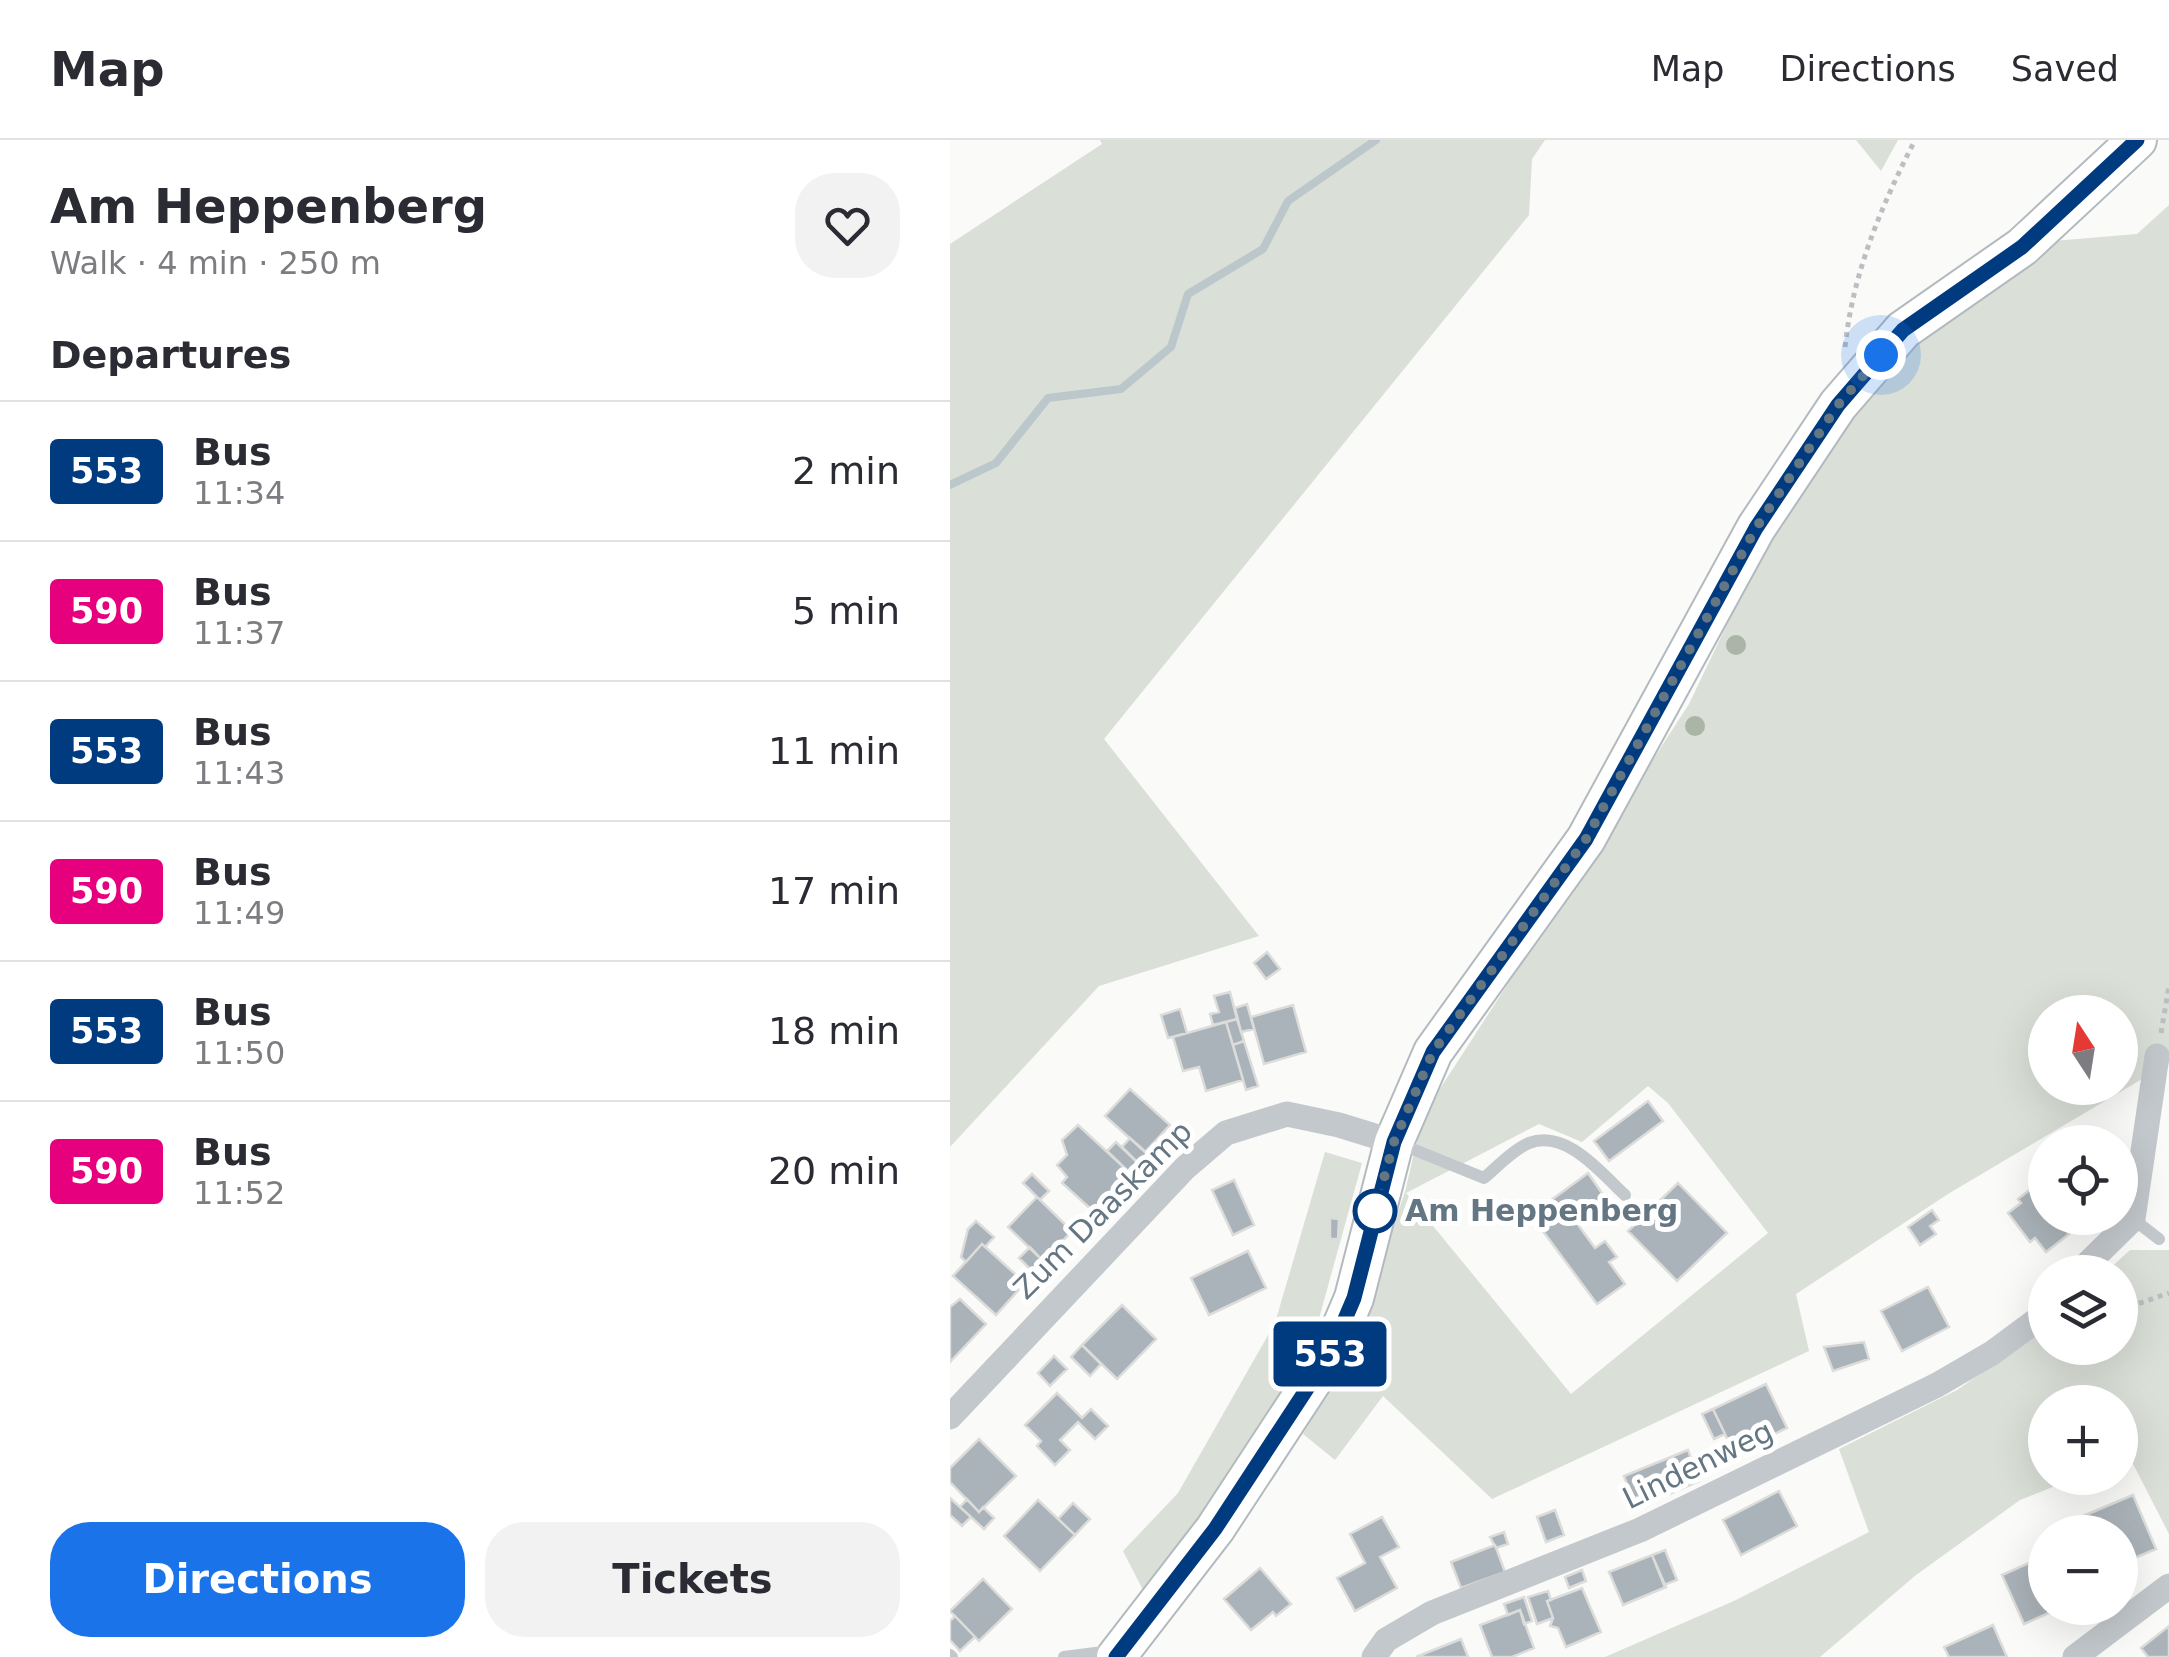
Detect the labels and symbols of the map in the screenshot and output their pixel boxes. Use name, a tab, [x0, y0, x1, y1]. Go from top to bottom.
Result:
your location	[1856, 330, 1906, 380]
north arrow	[2028, 995, 2138, 1105]
street label: Zum Daaskamp	[1006, 1113, 1199, 1306]
marker: Am Heppenberg	[1354, 1190, 1396, 1232]
place label: Am Heppenberg	[1405, 1193, 1678, 1228]
line badge: 553	[1272, 1322, 1388, 1386]
street label: Lindenweg	[1617, 1413, 1779, 1516]

